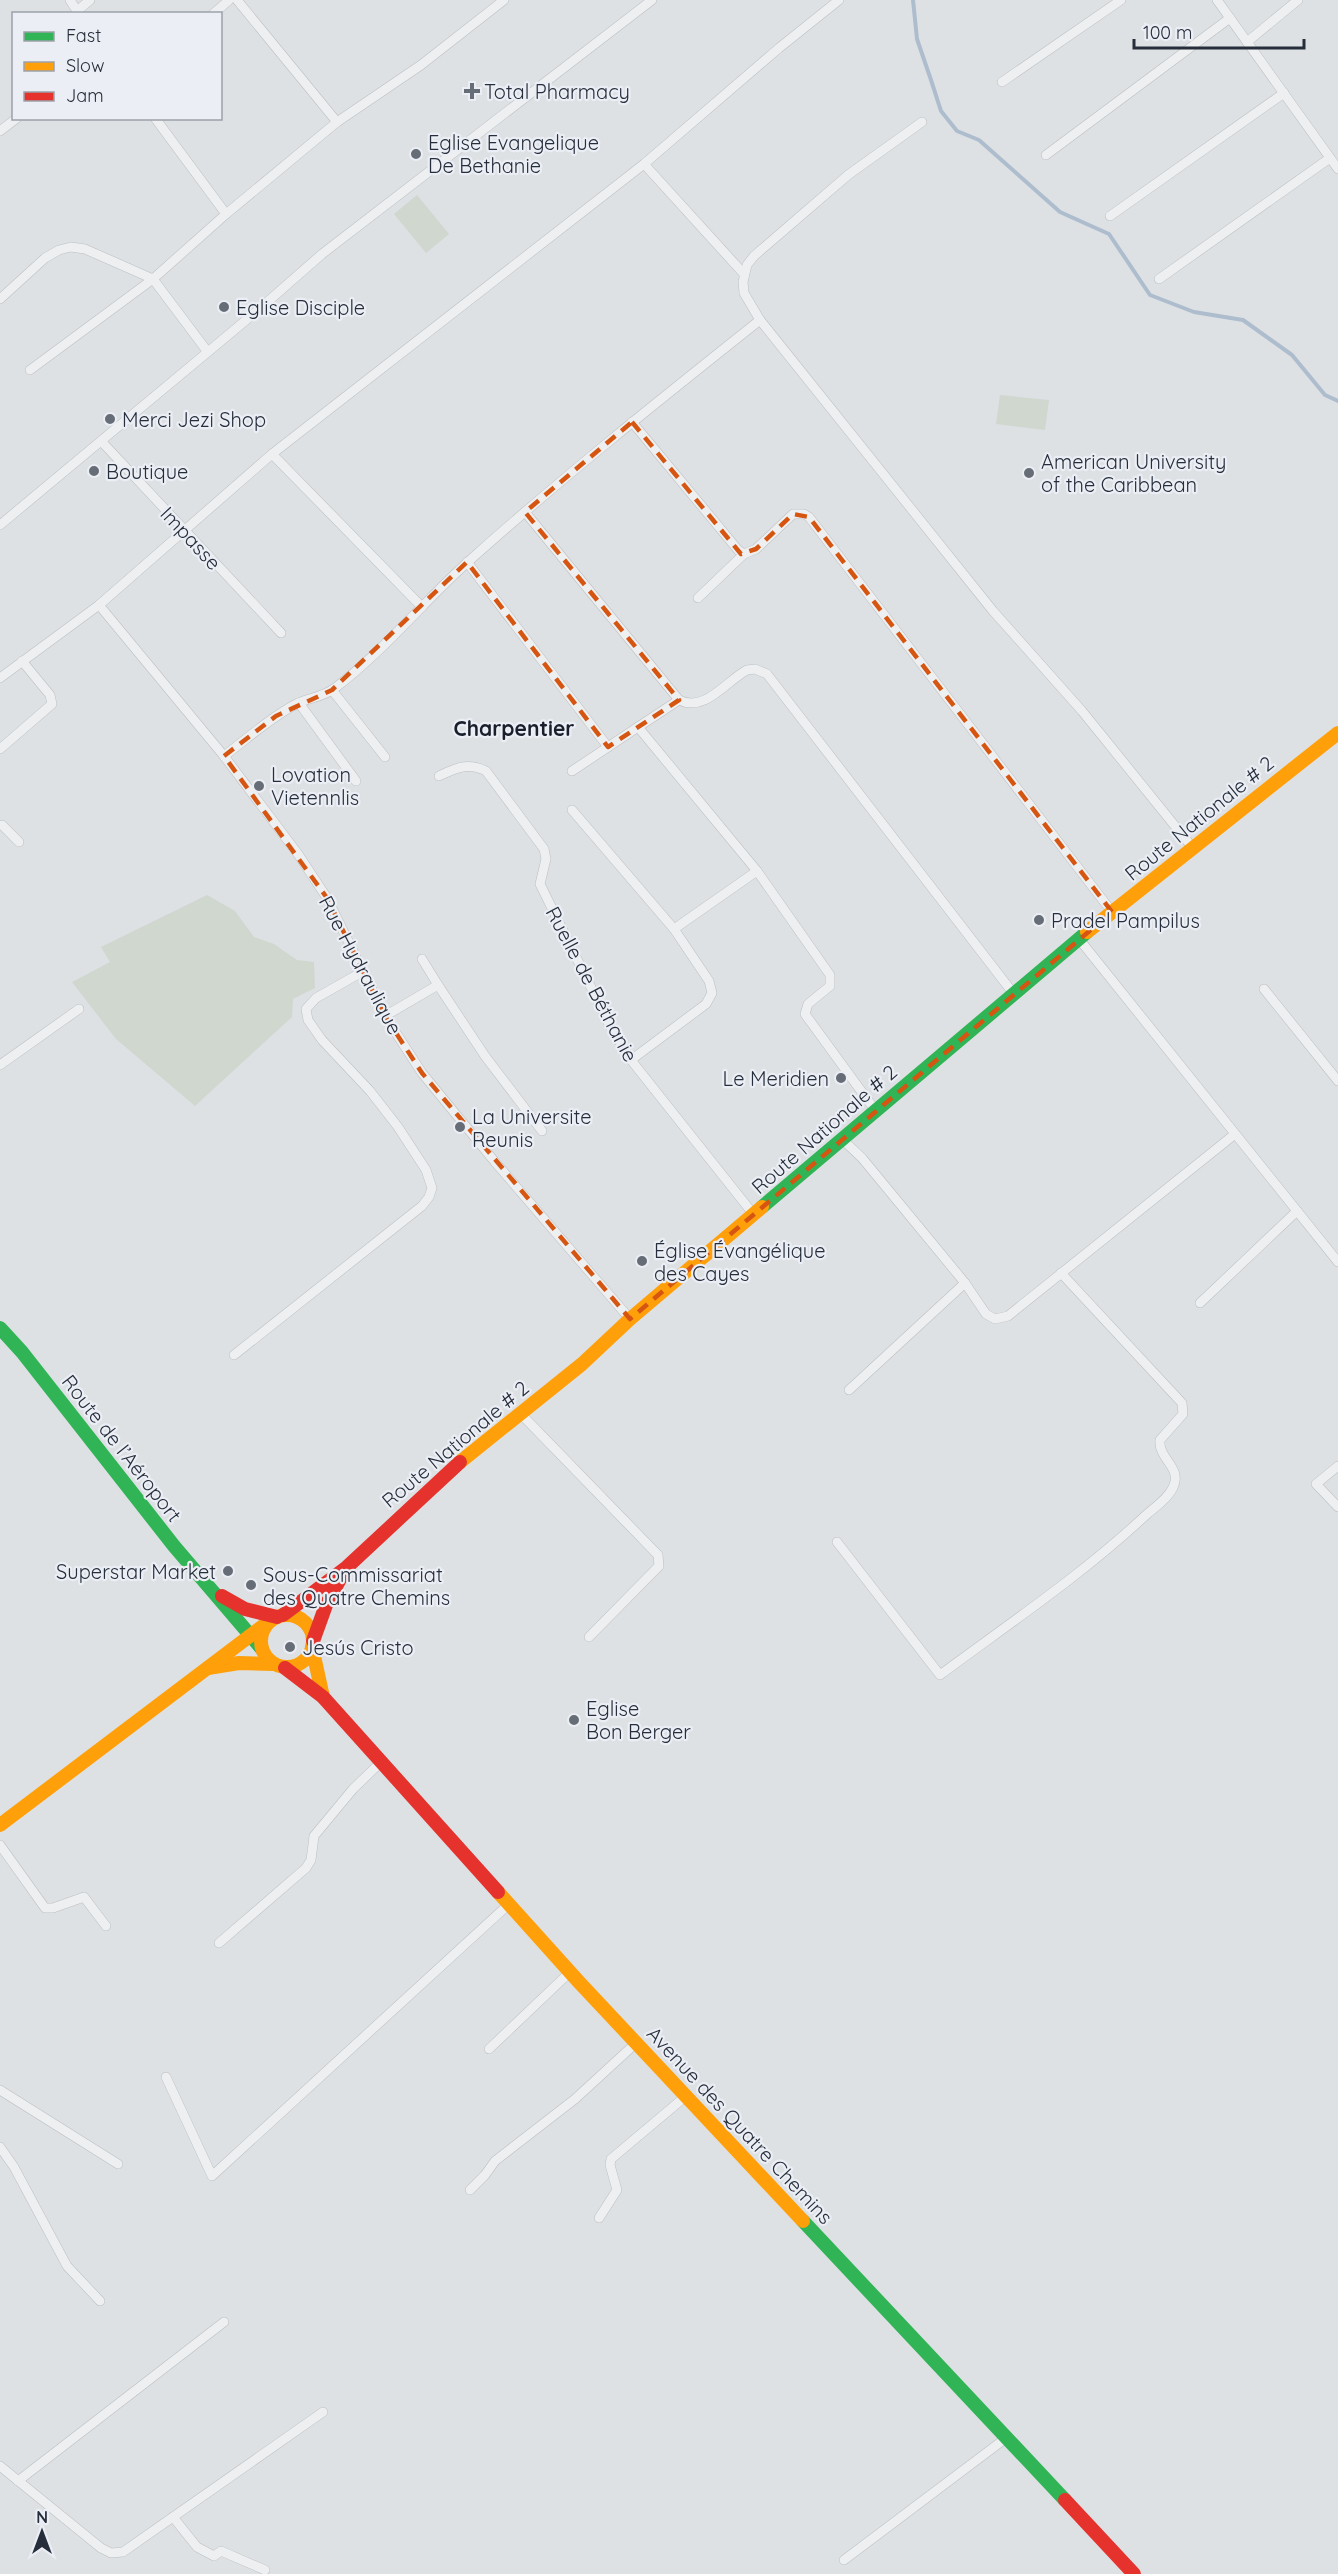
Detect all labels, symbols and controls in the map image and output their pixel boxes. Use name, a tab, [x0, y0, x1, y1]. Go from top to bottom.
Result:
legend	[12, 12, 222, 120]
scale bar	[1134, 12, 1304, 50]
text: 100 m	[1143, 21, 1192, 44]
text: Fast	[66, 24, 101, 47]
text: Slow	[66, 54, 104, 77]
place label: Total Pharmacy	[484, 79, 630, 104]
text: Jam	[66, 84, 104, 107]
marker: Total Pharmacy	[465, 84, 479, 98]
place label: Eglise Evangelique De Bethanie	[428, 130, 599, 178]
marker: Eglise Evangelique De Bethanie	[409, 147, 423, 161]
place label: Eglise Disciple	[236, 295, 365, 320]
marker: Eglise Disciple	[217, 300, 231, 314]
place label: Merci Jezi Shop	[122, 407, 266, 432]
marker: Merci Jezi Shop	[103, 412, 117, 426]
place label: American University of the Caribbean	[1041, 449, 1226, 497]
place label: Boutique	[106, 459, 188, 484]
marker: Boutique	[87, 464, 101, 478]
marker: American University of the Caribbean	[1022, 466, 1036, 480]
street label: Impasse	[155, 501, 227, 575]
district label: Charpentier	[454, 715, 574, 741]
street label: Route Nationale # 2	[1119, 750, 1279, 886]
place label: Lovation Vietennlis	[271, 762, 359, 810]
marker: Lovation Vietennlis	[252, 779, 266, 793]
street label: Rue Hydraulique	[314, 891, 408, 1039]
street label: Ruelle de Béthanie	[541, 902, 643, 1066]
place label: Pradel Pampilus	[1051, 908, 1200, 933]
marker: Pradel Pampilus	[1032, 913, 1046, 927]
street label: Route Nationale # 2	[746, 1059, 902, 1199]
place label: Le Meridien	[723, 1066, 829, 1091]
marker: Le Meridien	[834, 1071, 848, 1085]
place label: La Universite Reunis	[472, 1104, 591, 1152]
marker: La Universite Reunis	[453, 1120, 467, 1134]
place label: Église Évangélique des Cayes	[654, 1238, 826, 1286]
marker: Église Évangélique des Cayes	[635, 1254, 649, 1268]
street label: Route de l’Aéroport	[57, 1369, 187, 1527]
street label: Route Nationale # 2	[376, 1375, 534, 1513]
place label: Superstar Market	[56, 1559, 216, 1584]
place label: Sous-Commissariat des Quatre Chemins	[263, 1562, 450, 1610]
marker: Superstar Market	[221, 1564, 235, 1578]
marker: Sous-Commissariat des Quatre Chemins	[244, 1578, 258, 1592]
place label: Jesús Cristo	[302, 1635, 414, 1660]
marker: Jesús Cristo	[283, 1640, 297, 1654]
place label: Eglise Bon Berger	[586, 1696, 691, 1744]
marker: Eglise Bon Berger	[567, 1713, 581, 1727]
street label: Avenue des Quatre Chemins	[642, 2021, 838, 2229]
north arrow	[12, 2502, 72, 2562]
text: N	[36, 2507, 48, 2527]

